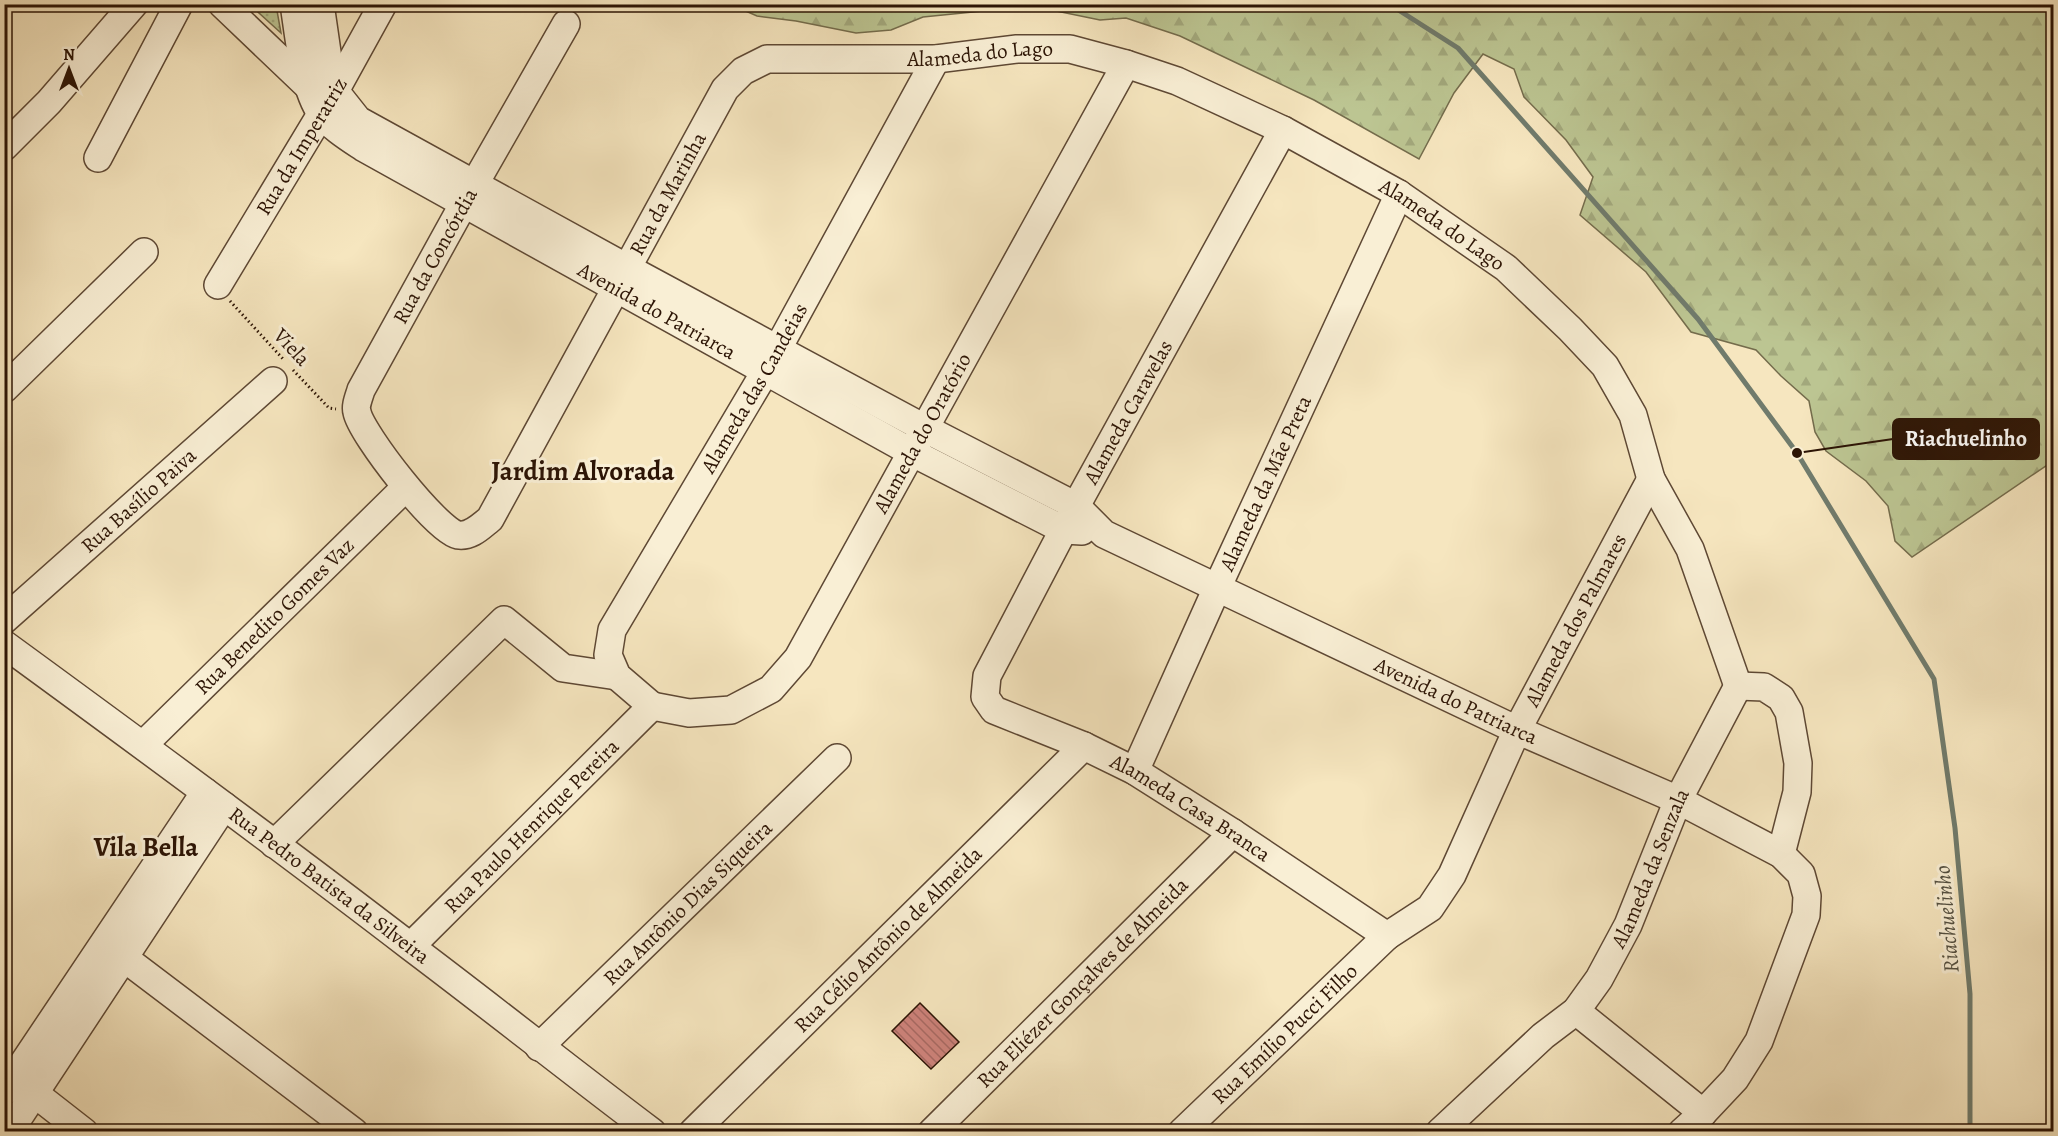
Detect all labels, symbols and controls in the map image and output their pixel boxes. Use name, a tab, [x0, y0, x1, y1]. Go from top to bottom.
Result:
street label: Alameda do Lago	[906, 34, 1053, 73]
north arrow	[39, 39, 99, 99]
text: N	[63, 44, 75, 66]
street label: Rua da Imperatriz	[249, 72, 354, 220]
street label: Rua da Marinha	[623, 127, 713, 260]
street label: Alameda do Lago	[1373, 171, 1511, 277]
street label: Rua da Concórdia	[386, 183, 484, 329]
street label: Avenida do Patriarca	[572, 255, 741, 366]
street label: Alameda das Candeias	[694, 298, 814, 479]
street label: Viela	[267, 321, 317, 372]
street label: Alameda Caravelas	[1076, 335, 1179, 490]
street label: Alameda do Oratório	[866, 348, 978, 519]
street label: Alameda da Mãe Preta	[1212, 391, 1318, 576]
callout: Riachuelinho	[1893, 419, 2039, 459]
text: Riachuelinho	[1905, 424, 2027, 454]
street label: Rua Basílio Paiva	[75, 441, 202, 559]
district label: Jardim Alvorada	[491, 453, 675, 489]
street label: Alameda dos Palmares	[1518, 529, 1633, 713]
street label: Rua Benedito Gomes Vaz	[188, 531, 360, 701]
street label: Avenida do Patriarca	[1369, 650, 1542, 751]
street label: Rua Paulo Henrique Pereira	[438, 732, 625, 919]
street label: Alameda Casa Branca	[1105, 747, 1276, 868]
street label: Alameda da Senzala	[1604, 783, 1696, 954]
street label: Rua Pedro Batista da Silveira	[223, 800, 436, 970]
street label: Rua Antônio Dias Siqueira	[597, 814, 778, 991]
district label: Vila Bella	[93, 829, 198, 865]
street label: Rua Célio Antônio de Almeida	[788, 840, 988, 1039]
water label: Riachuelinho	[1927, 864, 1967, 974]
street label: Rua Eliézer Gonçalves de Almeida	[970, 871, 1195, 1094]
street label: Rua Emílio Pucci Filho	[1206, 957, 1364, 1110]

